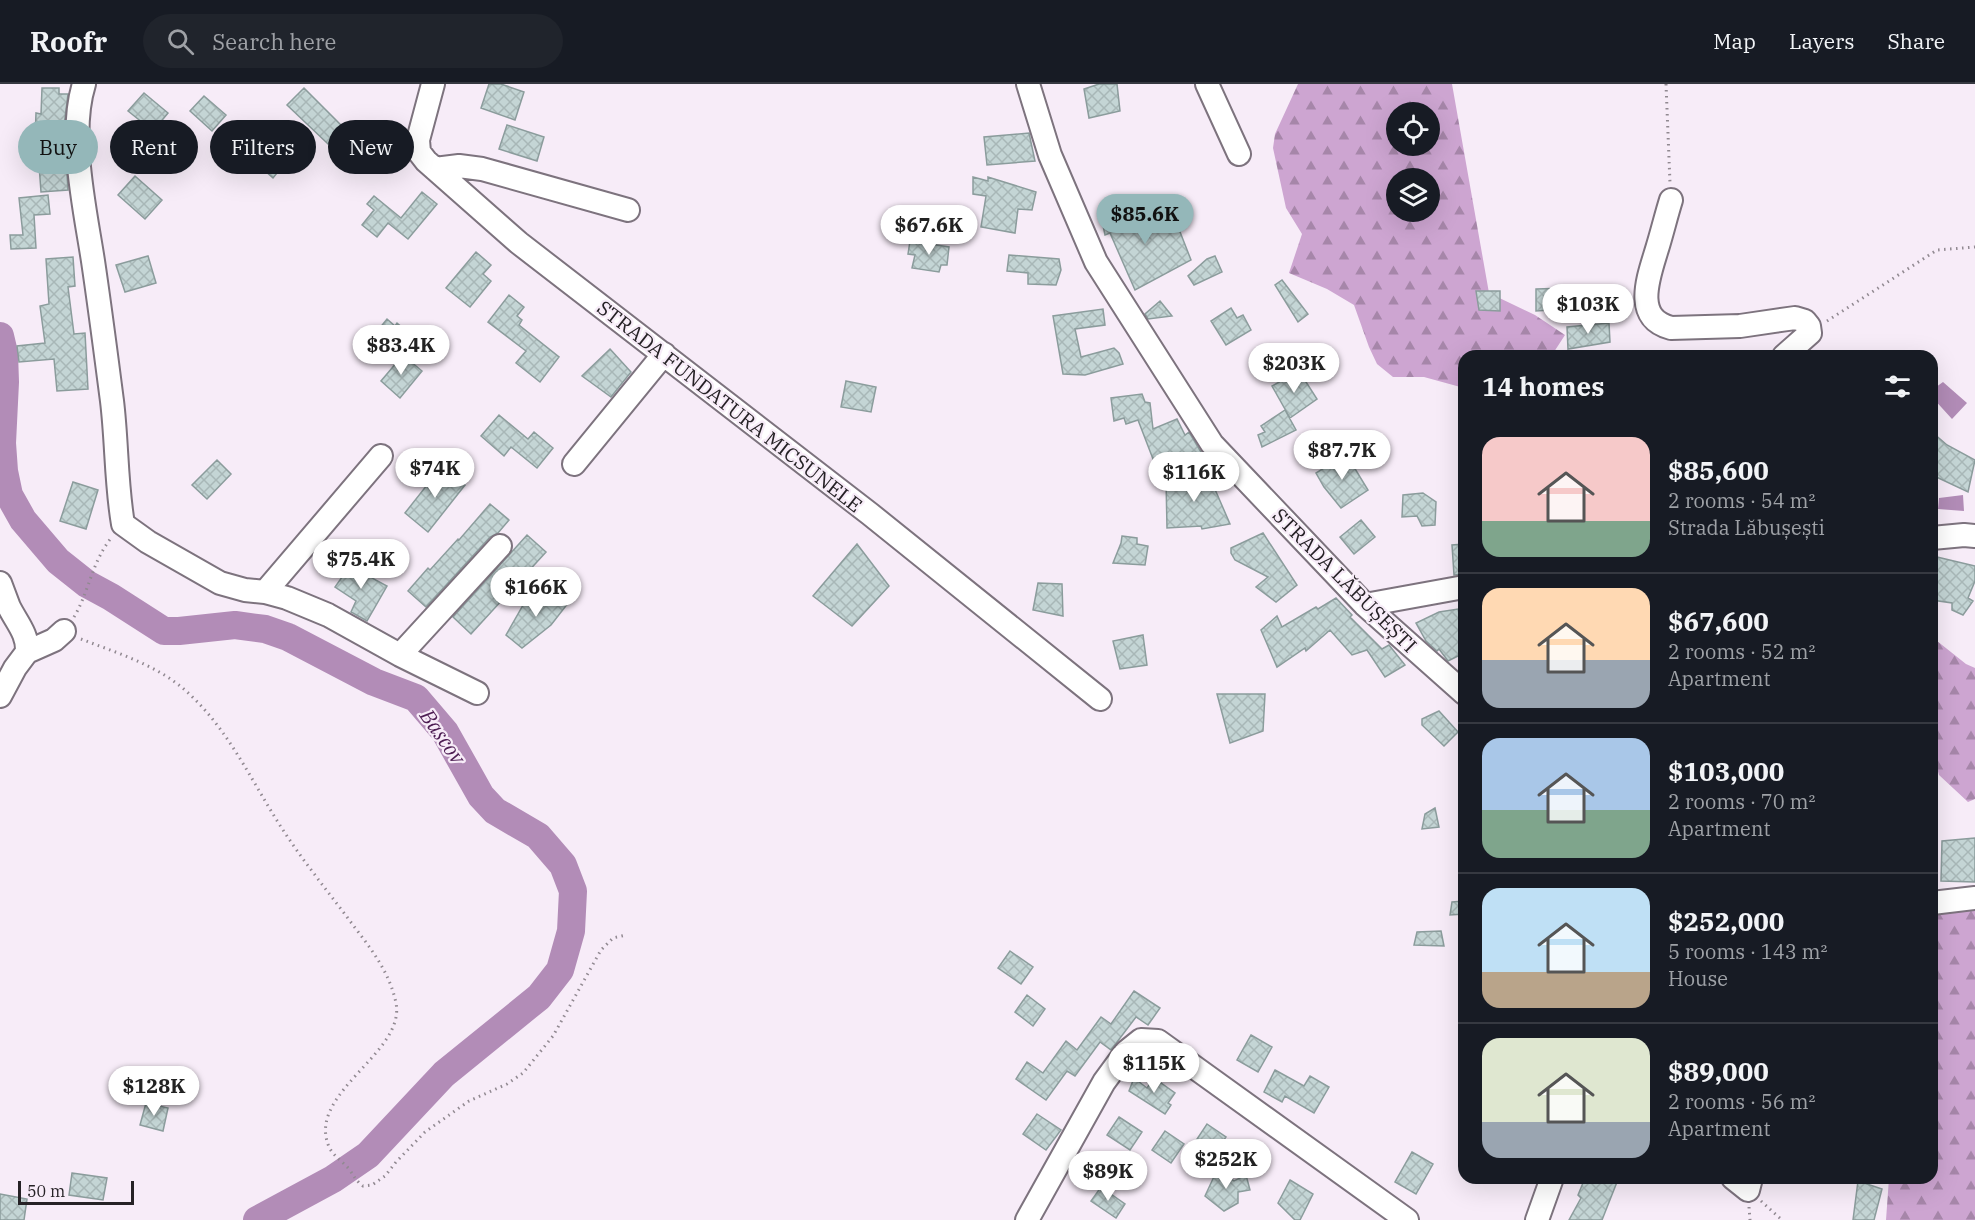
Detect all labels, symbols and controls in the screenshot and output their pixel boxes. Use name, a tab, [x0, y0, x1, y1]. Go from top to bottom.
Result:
search box	[143, 14, 563, 68]
text: Roofr	[30, 23, 107, 60]
icon: search	[164, 25, 197, 58]
text: Search here	[212, 27, 336, 56]
text: Map	[1713, 27, 1756, 55]
text: Layers	[1789, 27, 1855, 55]
text: Share	[1888, 27, 1945, 55]
map controls	[1386, 102, 1440, 222]
button: locate	[1386, 102, 1440, 156]
chip: Buy	[18, 120, 98, 174]
chip: Rent	[110, 120, 198, 174]
chip: Filters	[210, 120, 316, 174]
chip: New	[328, 120, 414, 174]
button: layers	[1386, 168, 1440, 222]
pin: $85.6K	[1096, 194, 1194, 245]
text: $85.6K	[1111, 200, 1179, 227]
pin: $67.6K	[880, 205, 978, 256]
text: $67.6K	[895, 211, 963, 238]
pin: $103K	[1546, 284, 1630, 335]
text: $103K	[1556, 290, 1620, 317]
street label: STRADA FUNDATURA MICSUNELE	[592, 294, 868, 518]
pin: $83.4K	[352, 325, 450, 376]
text: $83.4K	[367, 331, 435, 358]
pin: $203K	[1252, 343, 1336, 394]
text: $203K	[1262, 349, 1326, 376]
text: 14 homes	[1482, 369, 1604, 403]
icon: filters	[1881, 370, 1914, 403]
pin: $87.7K	[1293, 430, 1391, 481]
text: $87.7K	[1308, 436, 1376, 463]
pin: $74K	[399, 448, 471, 499]
pin: $116K	[1152, 452, 1236, 503]
text: $85,600	[1668, 453, 1769, 487]
text: $74K	[409, 454, 461, 481]
text: $116K	[1162, 458, 1226, 485]
icon: home	[1530, 461, 1602, 533]
text: 2 rooms · 54 m²	[1668, 487, 1815, 514]
street label: STRADA LĂBUȘEȘTI	[1267, 502, 1423, 658]
text: Strada Lăbușești	[1668, 514, 1825, 541]
pin: $75.4K	[312, 539, 410, 590]
text: $75.4K	[327, 545, 395, 572]
pin: $166K	[494, 567, 578, 618]
text: $166K	[504, 573, 568, 600]
text: $67,600	[1668, 604, 1769, 638]
icon: home	[1530, 612, 1602, 684]
text: 2 rooms · 52 m²	[1668, 638, 1815, 665]
text: Apartment	[1668, 665, 1771, 692]
water label: Bascov	[414, 702, 473, 771]
text: $103,000	[1668, 754, 1784, 788]
icon: home	[1530, 762, 1602, 834]
text: 2 rooms · 70 m²	[1668, 788, 1815, 815]
text: Apartment	[1668, 815, 1771, 842]
text: $252,000	[1668, 904, 1784, 938]
icon: home	[1530, 912, 1602, 984]
text: 5 rooms · 143 m²	[1668, 938, 1827, 965]
text: House	[1668, 965, 1728, 992]
pin: $115K	[1112, 1043, 1196, 1094]
text: $115K	[1122, 1049, 1186, 1076]
text: $89,000	[1668, 1054, 1769, 1088]
icon: home	[1530, 1062, 1602, 1134]
pin: $128K	[112, 1066, 196, 1117]
text: $128K	[122, 1072, 186, 1099]
text: 2 rooms · 56 m²	[1668, 1088, 1815, 1115]
text: Apartment	[1668, 1115, 1771, 1142]
pin: $252K	[1184, 1139, 1268, 1190]
text: $252K	[1194, 1145, 1258, 1172]
pin: $89K	[1072, 1151, 1144, 1202]
text: $89K	[1082, 1157, 1134, 1184]
scale bar	[18, 1178, 134, 1206]
text: 50 m	[27, 1181, 65, 1201]

